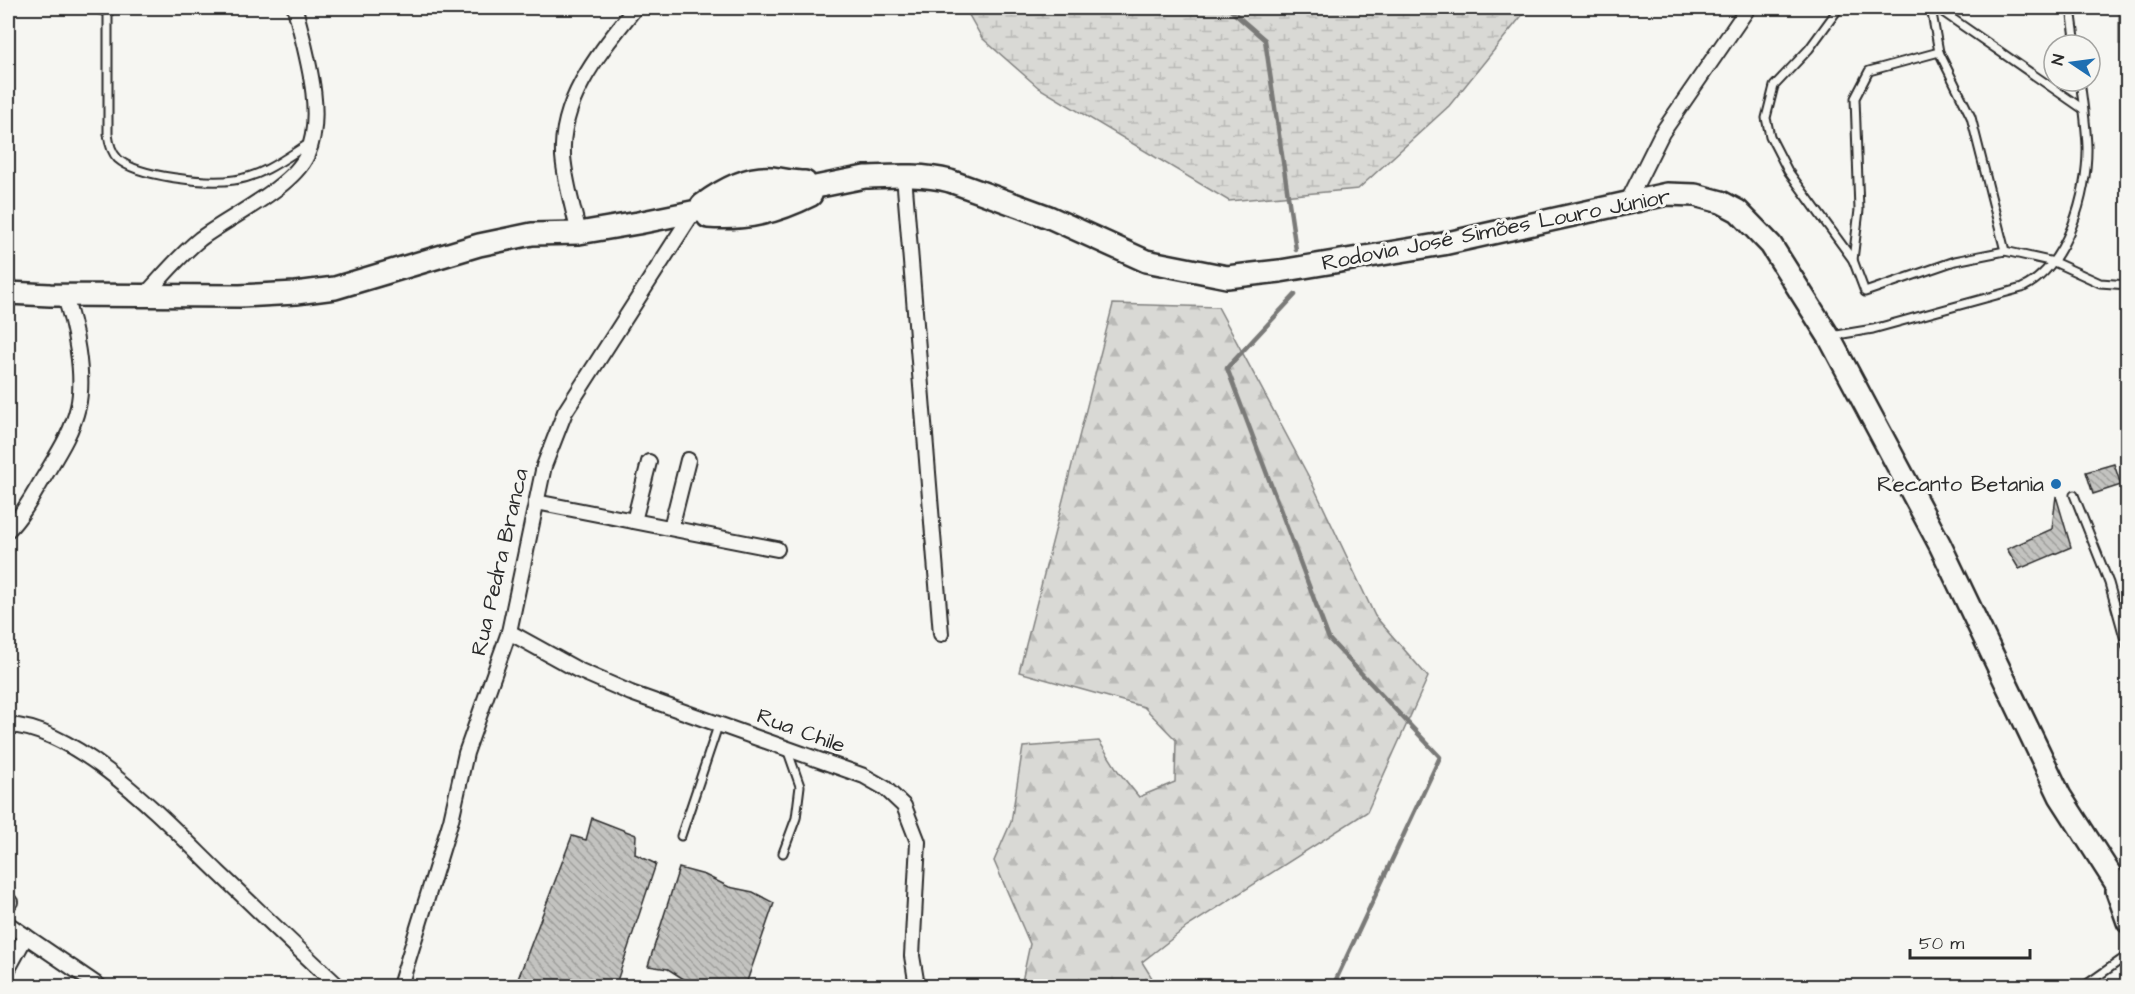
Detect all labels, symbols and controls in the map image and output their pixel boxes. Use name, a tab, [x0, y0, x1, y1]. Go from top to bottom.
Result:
north arrow	[2042, 33, 2102, 93]
text: N	[2047, 52, 2070, 67]
street label: Rodovia José Simões Louro Júnior	[1319, 181, 1673, 279]
street label: Rua Pedra Branca	[463, 465, 537, 659]
place label: Recanto Betania	[1877, 469, 2044, 500]
marker: Recanto Betania	[2049, 477, 2063, 491]
street label: Rua Chile	[752, 701, 850, 761]
scale bar	[1910, 922, 2030, 960]
text: 50 m	[1919, 931, 1964, 956]

